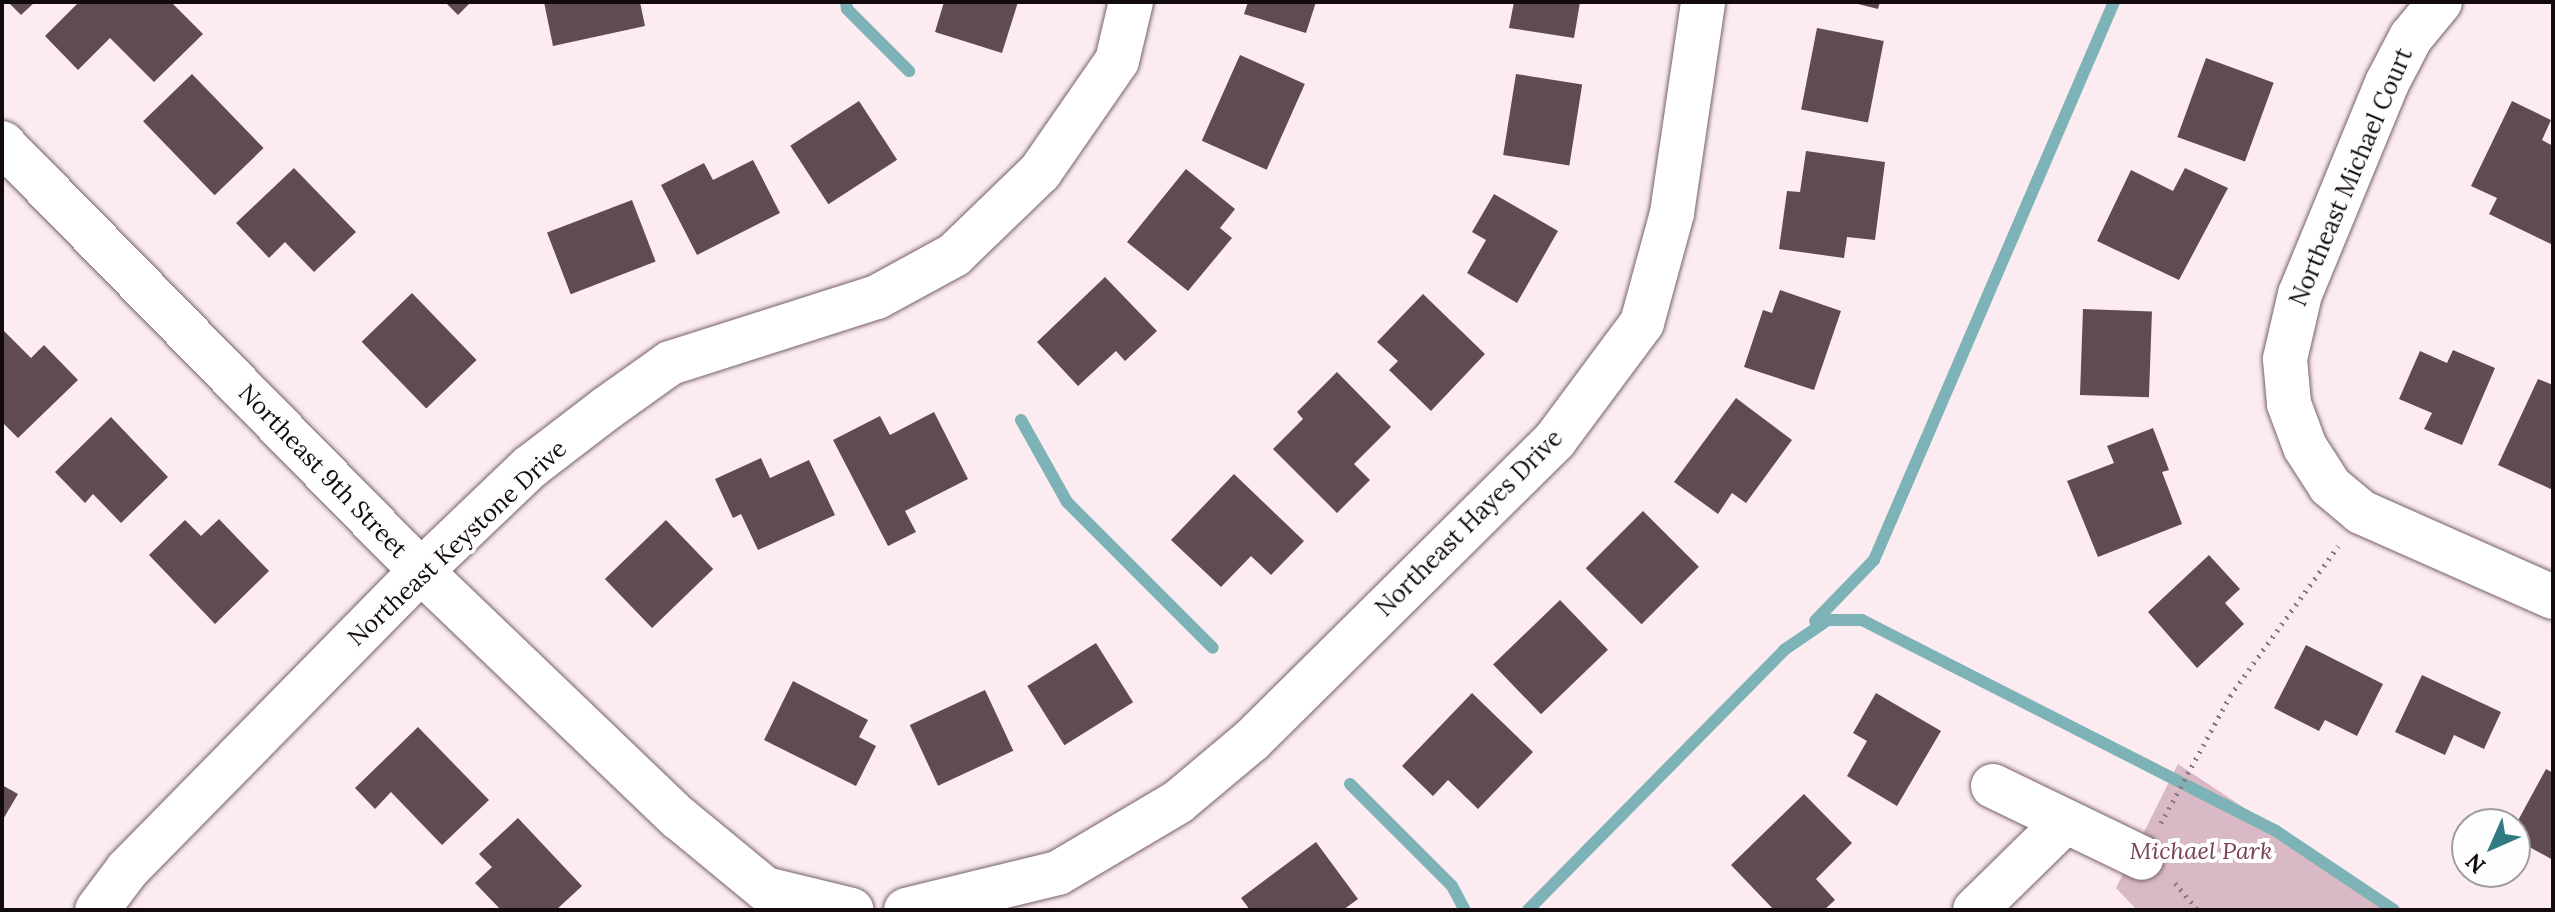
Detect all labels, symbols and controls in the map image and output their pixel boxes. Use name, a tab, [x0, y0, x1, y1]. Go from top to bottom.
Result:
street label: Northeast Michael Court	[2284, 44, 2418, 310]
street label: Northeast 9th Street	[233, 378, 413, 564]
street label: Northeast Hayes Drive	[1370, 424, 1568, 622]
street label: Northeast Keystone Drive	[342, 434, 572, 652]
north arrow	[2451, 808, 2531, 888]
park label: Michael Park	[2130, 837, 2272, 865]
text: N	[2460, 848, 2491, 879]

